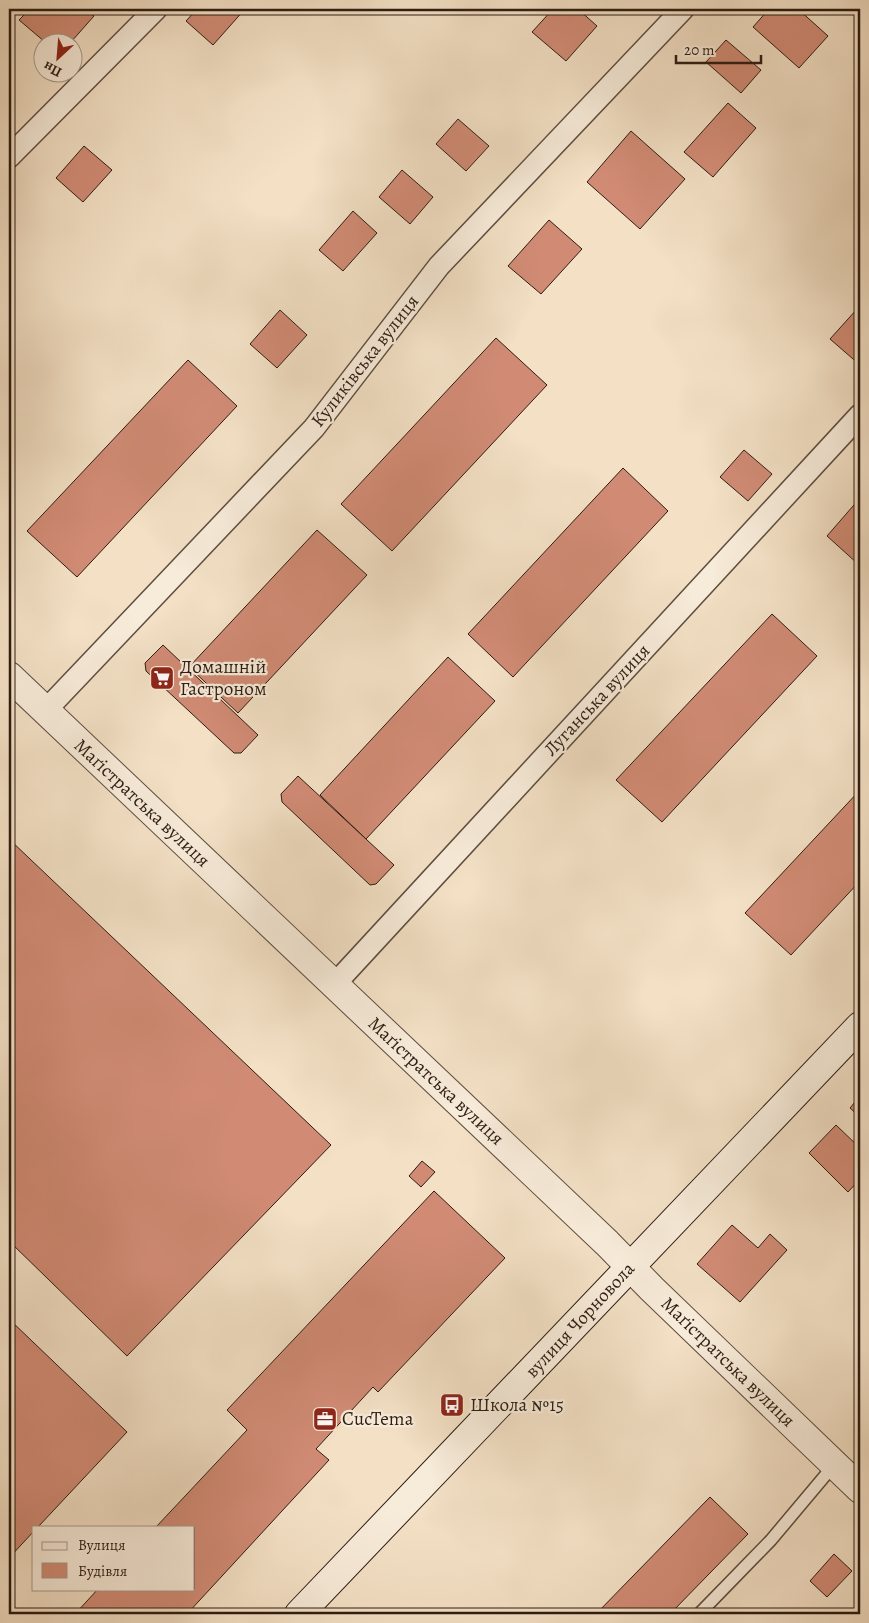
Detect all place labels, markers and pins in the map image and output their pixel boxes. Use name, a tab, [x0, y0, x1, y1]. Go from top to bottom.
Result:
place label: Домашній Гастроном	[180, 654, 267, 702]
supermarket icon: Домашній Гастроном	[149, 665, 175, 691]
bus stop icon: Школа №15	[439, 1392, 465, 1418]
place label: Школа №15	[470, 1392, 564, 1418]
office icon: CucTema	[312, 1406, 338, 1432]
place label: CucTema	[342, 1406, 414, 1432]

